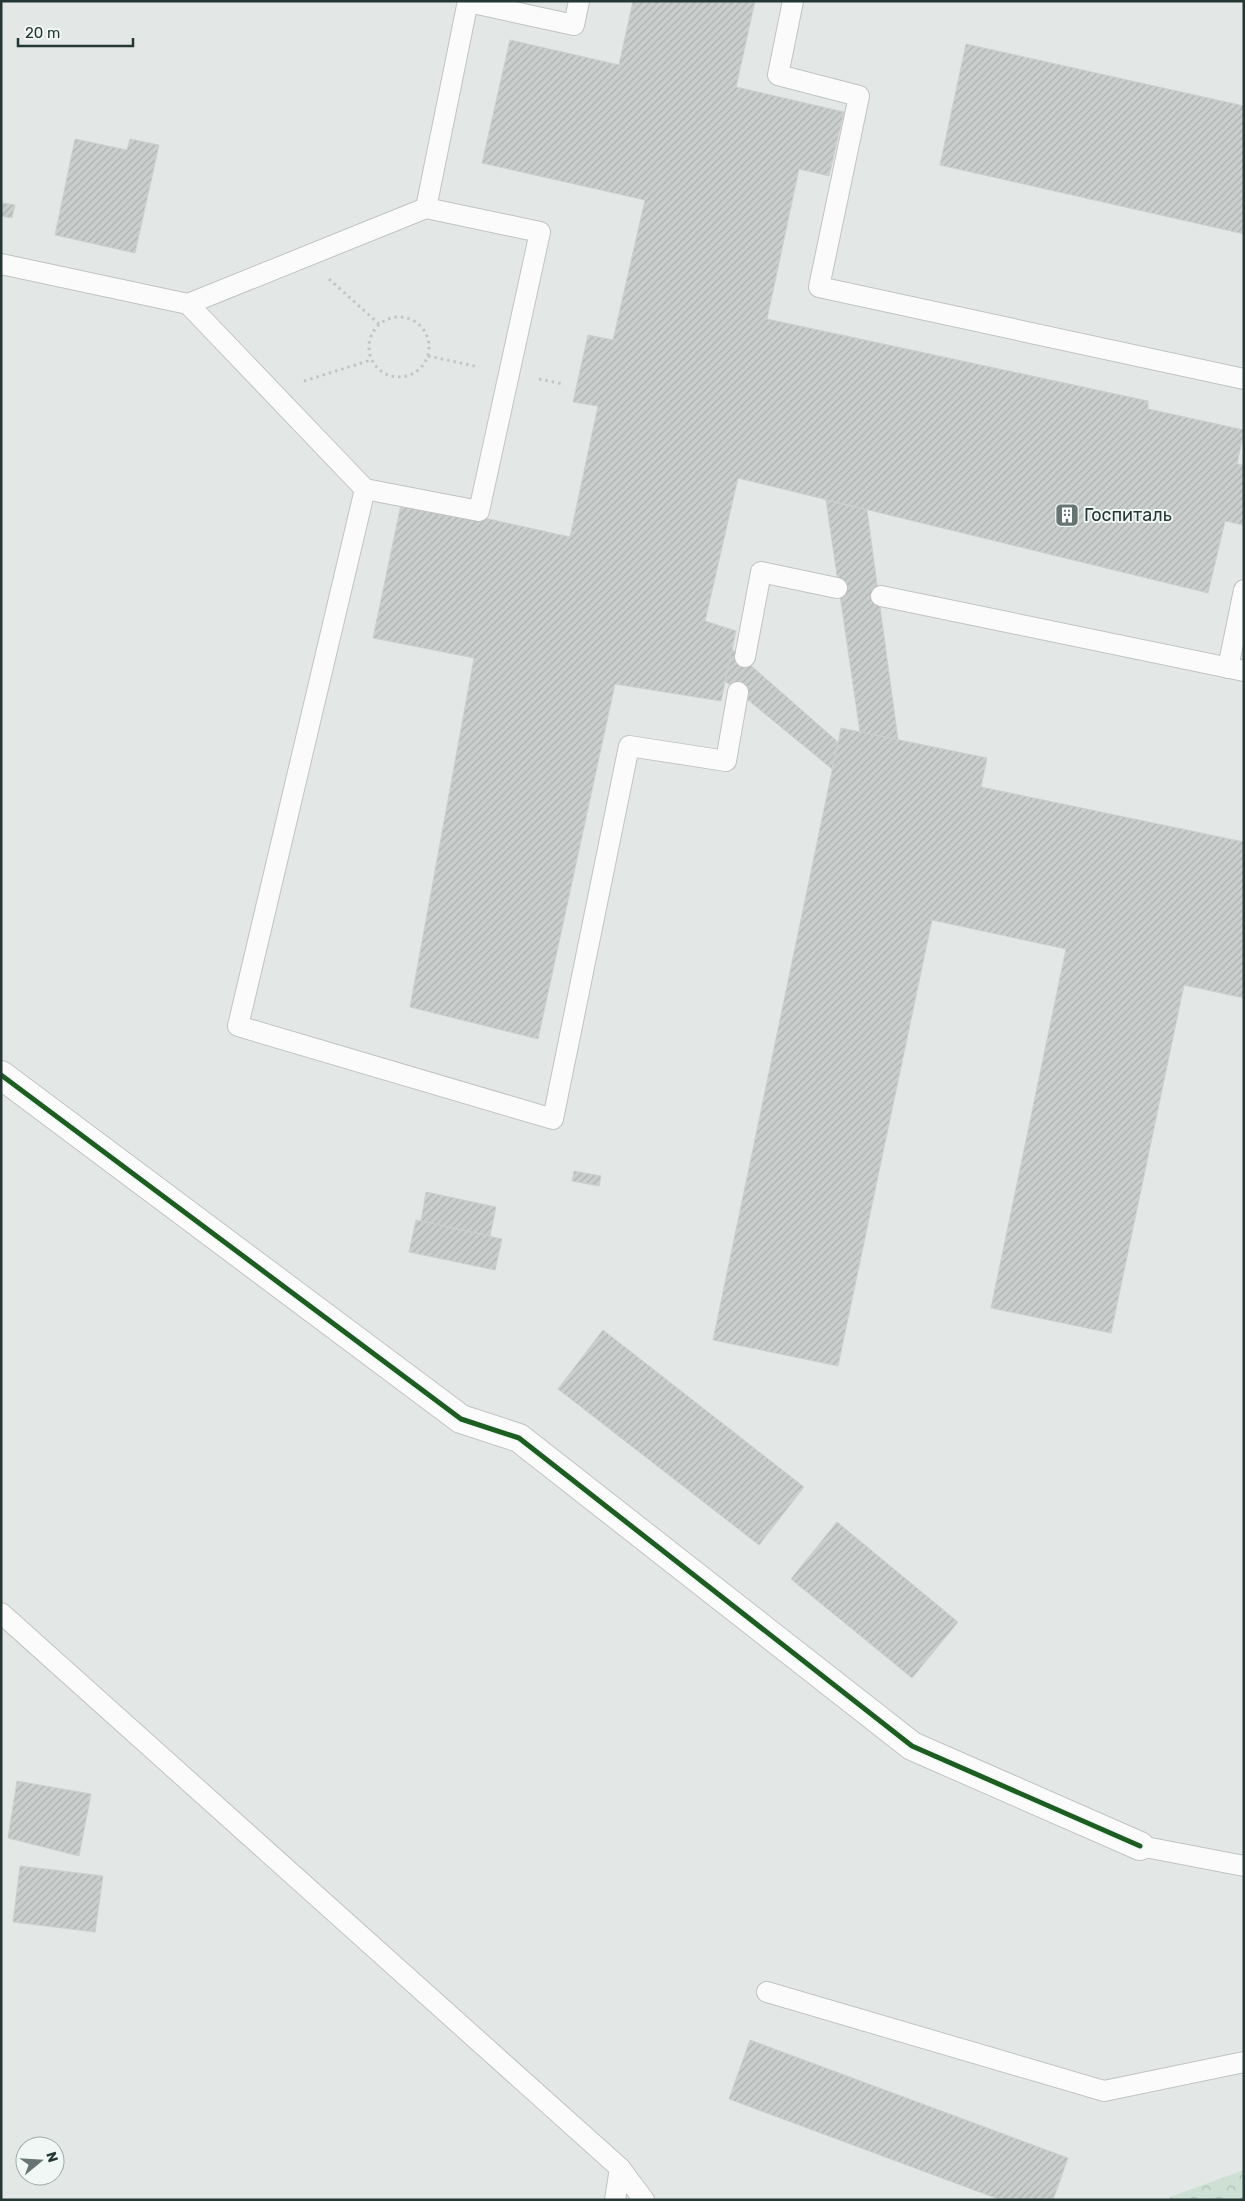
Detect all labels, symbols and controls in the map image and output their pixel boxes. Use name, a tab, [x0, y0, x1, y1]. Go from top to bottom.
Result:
scale bar	[18, 15, 132, 47]
text: 20 m	[25, 24, 60, 42]
building icon: Госпиталь	[1054, 502, 1080, 528]
place label: Госпиталь	[1084, 504, 1172, 526]
north arrow	[15, 2136, 65, 2186]
text: N	[42, 2150, 62, 2165]

